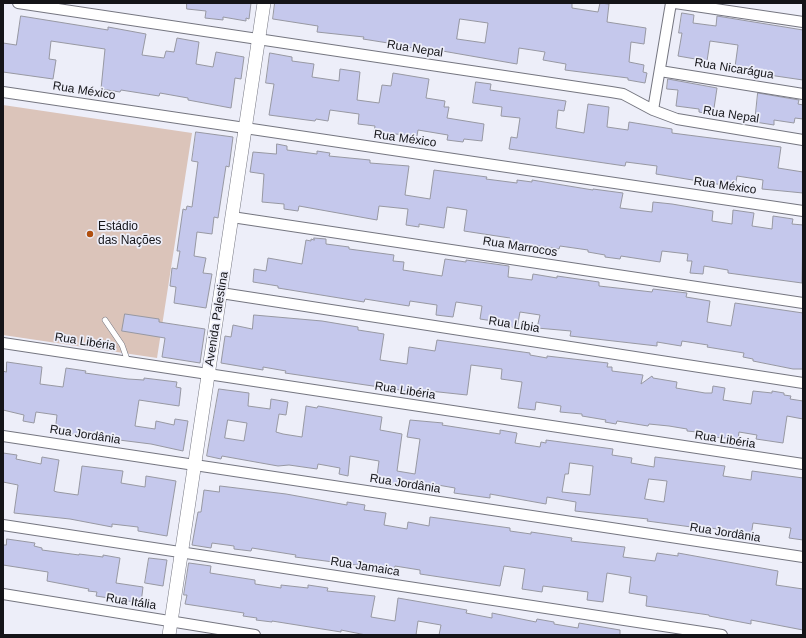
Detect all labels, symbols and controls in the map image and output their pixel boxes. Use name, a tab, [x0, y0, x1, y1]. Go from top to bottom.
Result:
street label: Rua Nepal	[386, 37, 444, 61]
street label: Rua Nicarágua	[693, 56, 775, 82]
street label: Rua México	[52, 79, 116, 103]
street label: Rua Nepal	[702, 103, 760, 127]
street label: Rua México	[373, 127, 437, 151]
street label: Rua México	[693, 174, 757, 198]
place label: Estádio das Nações	[98, 220, 161, 248]
marker: Estádio das Nações	[85, 229, 95, 239]
street label: Rua Marrocos	[482, 234, 558, 260]
street label: Avenida Palestina	[202, 271, 232, 367]
street label: Rua Líbia	[488, 314, 540, 336]
street label: Rua Libéria	[54, 330, 116, 354]
street label: Rua Libéria	[374, 379, 436, 403]
street label: Rua Jordânia	[49, 422, 121, 448]
street label: Rua Libéria	[694, 428, 756, 452]
street label: Rua Jordânia	[369, 471, 441, 497]
street label: Rua Jordânia	[689, 520, 761, 546]
street label: Rua Jamaica	[329, 554, 401, 580]
street label: Rua Itália	[105, 591, 157, 613]

